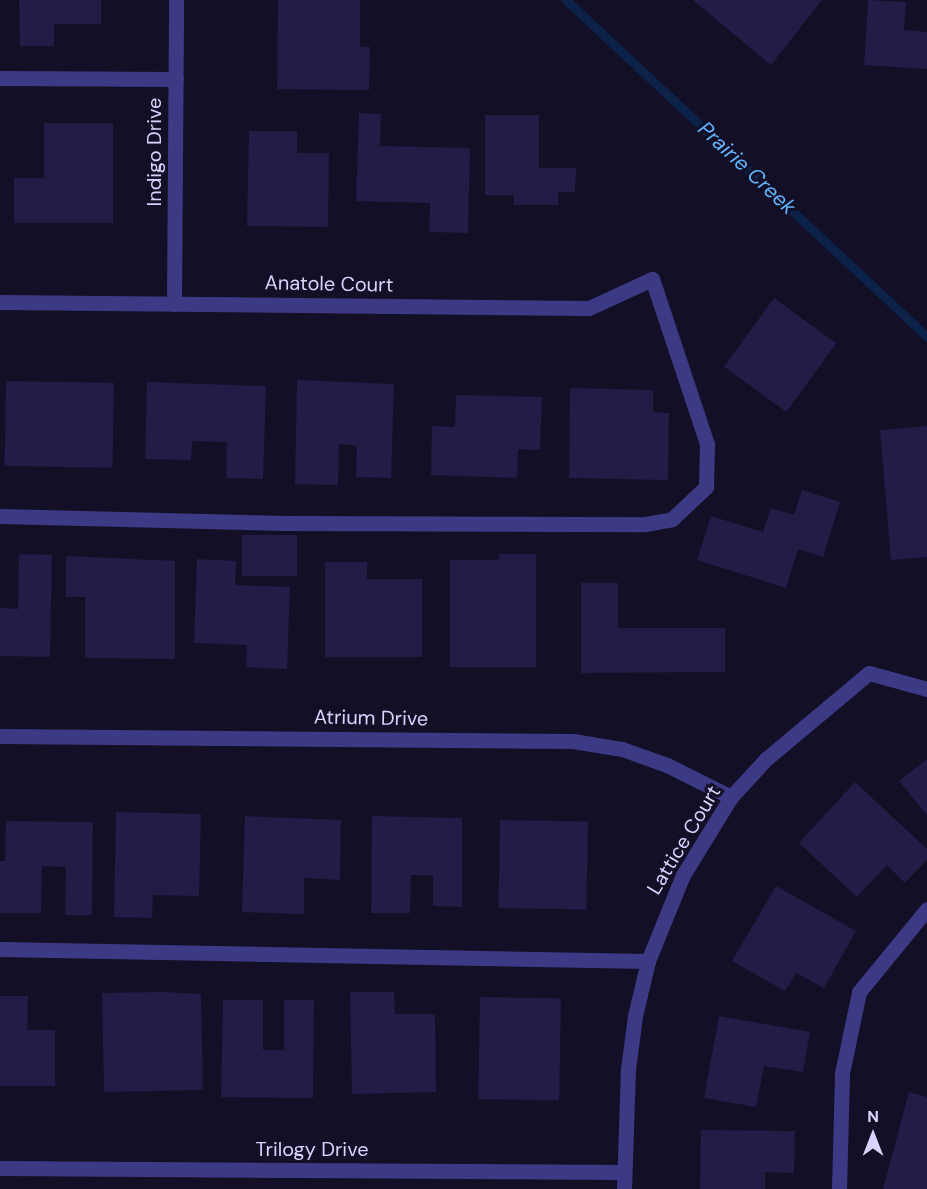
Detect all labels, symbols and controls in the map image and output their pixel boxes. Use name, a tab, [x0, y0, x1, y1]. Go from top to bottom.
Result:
street label: Indigo Drive	[142, 98, 166, 206]
water label: Prairie Creek	[693, 116, 801, 220]
street label: Anatole Court	[264, 271, 394, 297]
street label: Atrium Drive	[314, 705, 428, 731]
street label: Lattice Court	[642, 781, 726, 899]
north arrow	[843, 1105, 903, 1165]
text: N	[867, 1106, 879, 1127]
street label: Trilogy Drive	[255, 1137, 369, 1161]

